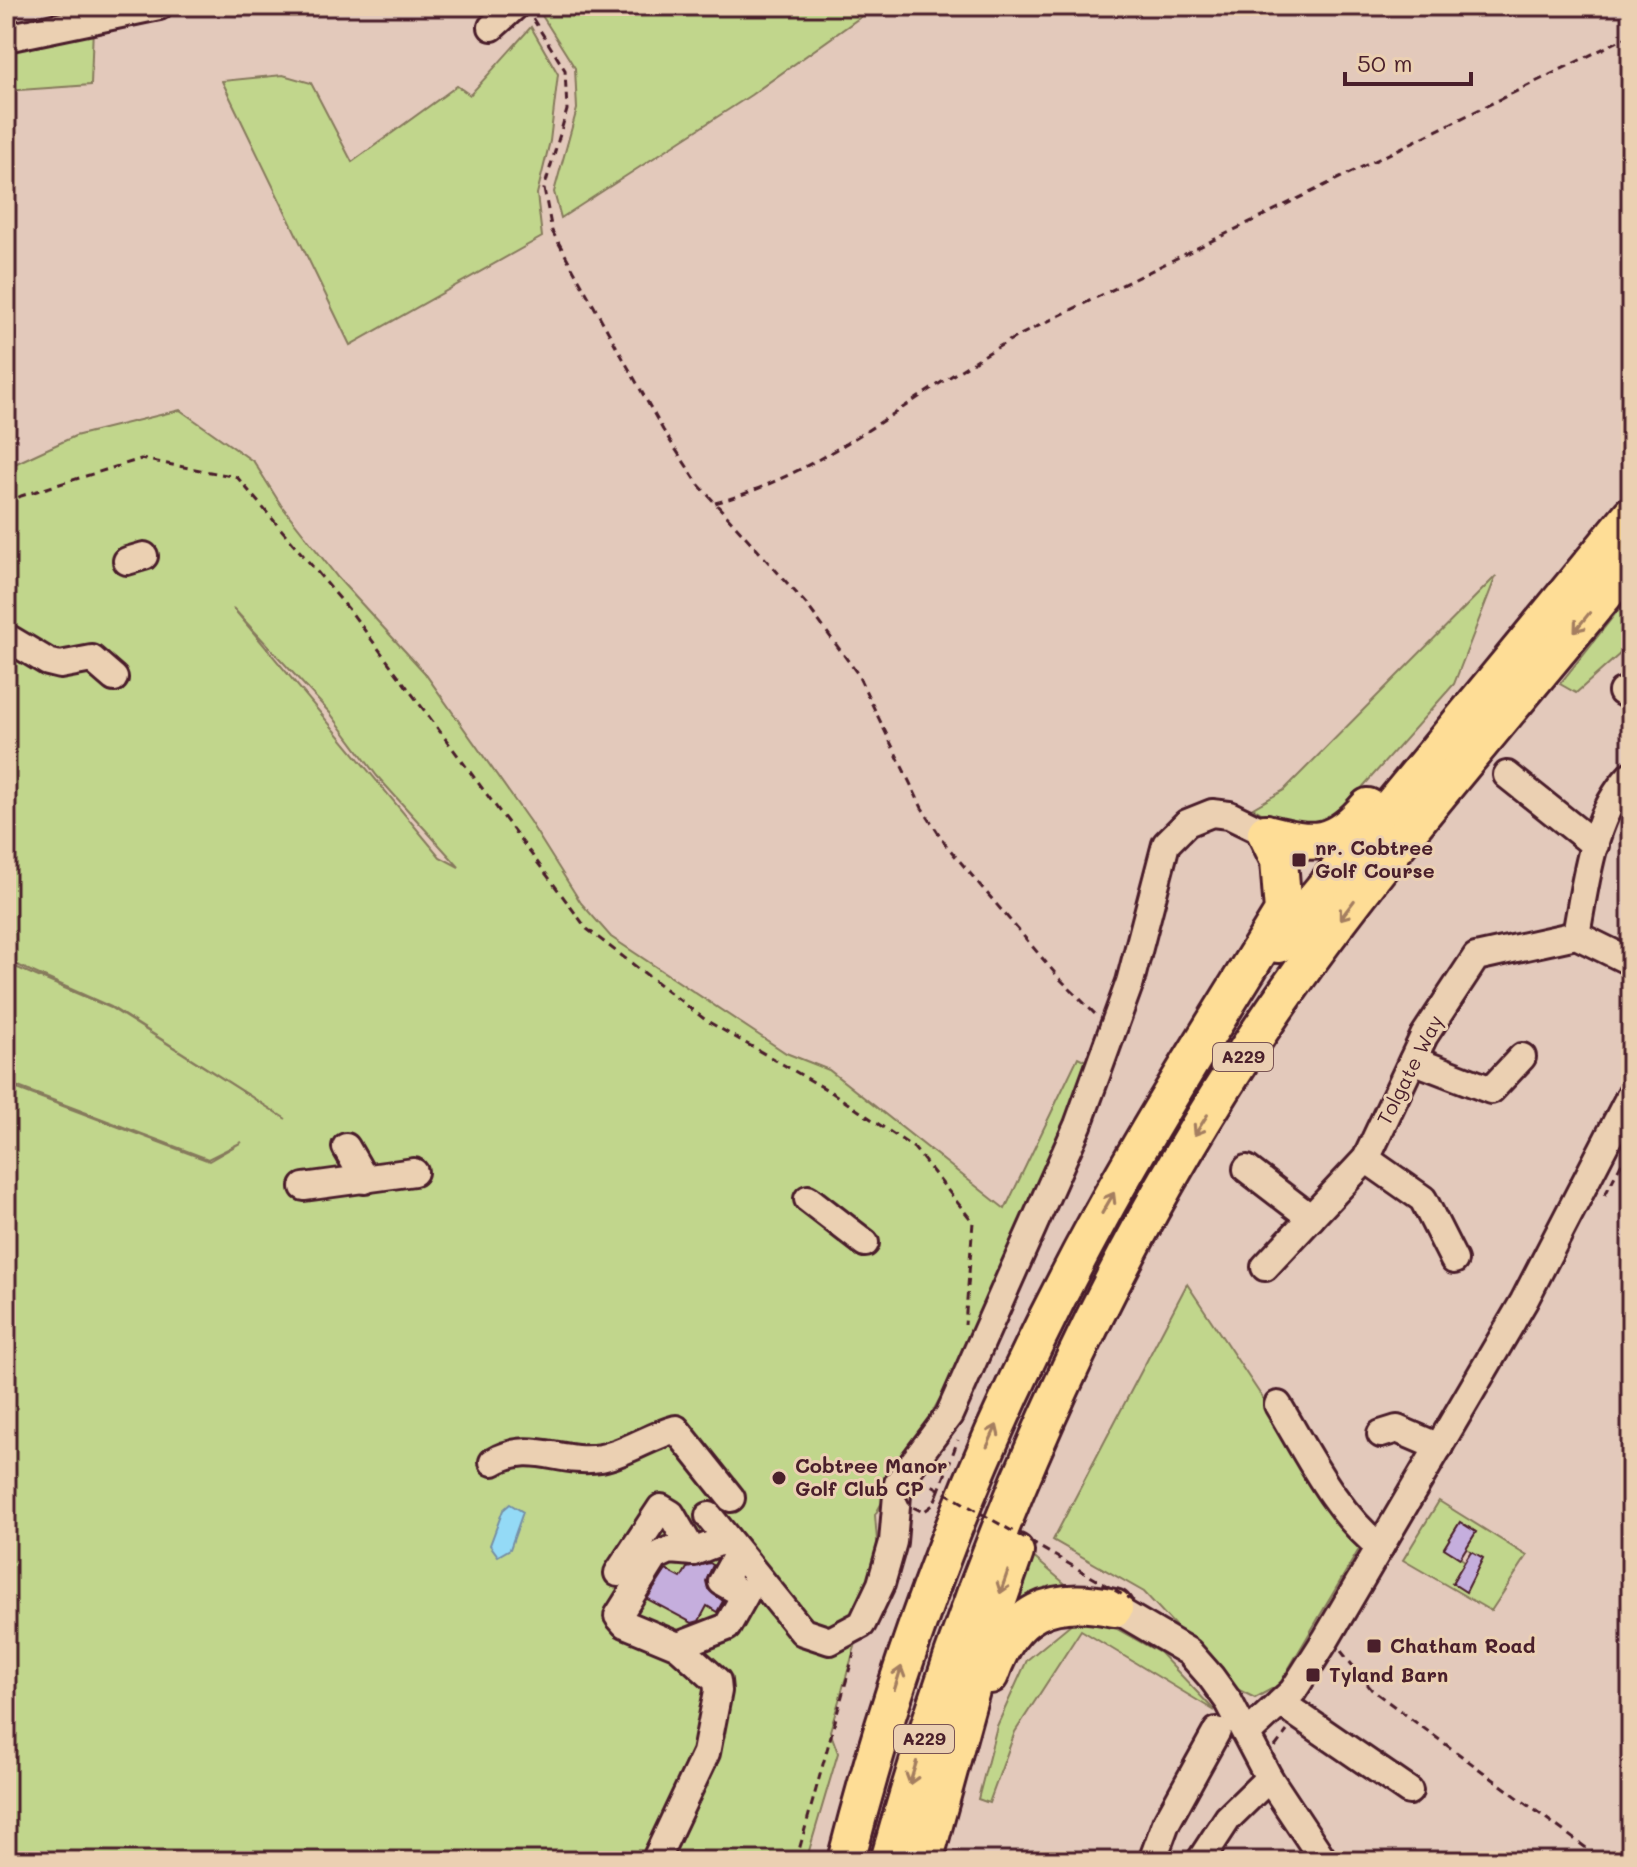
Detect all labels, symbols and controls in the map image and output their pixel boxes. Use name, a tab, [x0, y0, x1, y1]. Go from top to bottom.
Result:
scale bar	[1345, 36, 1471, 86]
text: 50 m	[1357, 47, 1413, 78]
one-way arrow	[1573, 611, 1591, 632]
place label: nr. Cobtree Golf Course	[1315, 834, 1435, 883]
marker: nr. Cobtree Golf Course	[1290, 851, 1308, 869]
one-way arrow	[1338, 899, 1355, 921]
street label: Tolgate Way	[1370, 1010, 1448, 1129]
road number: A229	[1213, 1043, 1273, 1071]
one-way arrow	[1193, 1114, 1209, 1136]
one-way arrow	[1100, 1192, 1116, 1215]
one-way arrow	[985, 1424, 1000, 1449]
place label: Cobtree Manor Golf Club CP	[795, 1452, 948, 1501]
marker: Cobtree Manor Golf Club CP	[770, 1469, 788, 1487]
one-way arrow	[996, 1570, 1011, 1595]
place label: Chatham Road	[1390, 1632, 1536, 1658]
marker: Chatham Road	[1365, 1637, 1383, 1655]
place label: Tyland Barn	[1329, 1661, 1448, 1687]
one-way arrow	[891, 1666, 906, 1692]
marker: Tyland Barn	[1304, 1666, 1322, 1684]
road number: A229	[894, 1725, 954, 1753]
one-way arrow	[905, 1760, 920, 1785]

